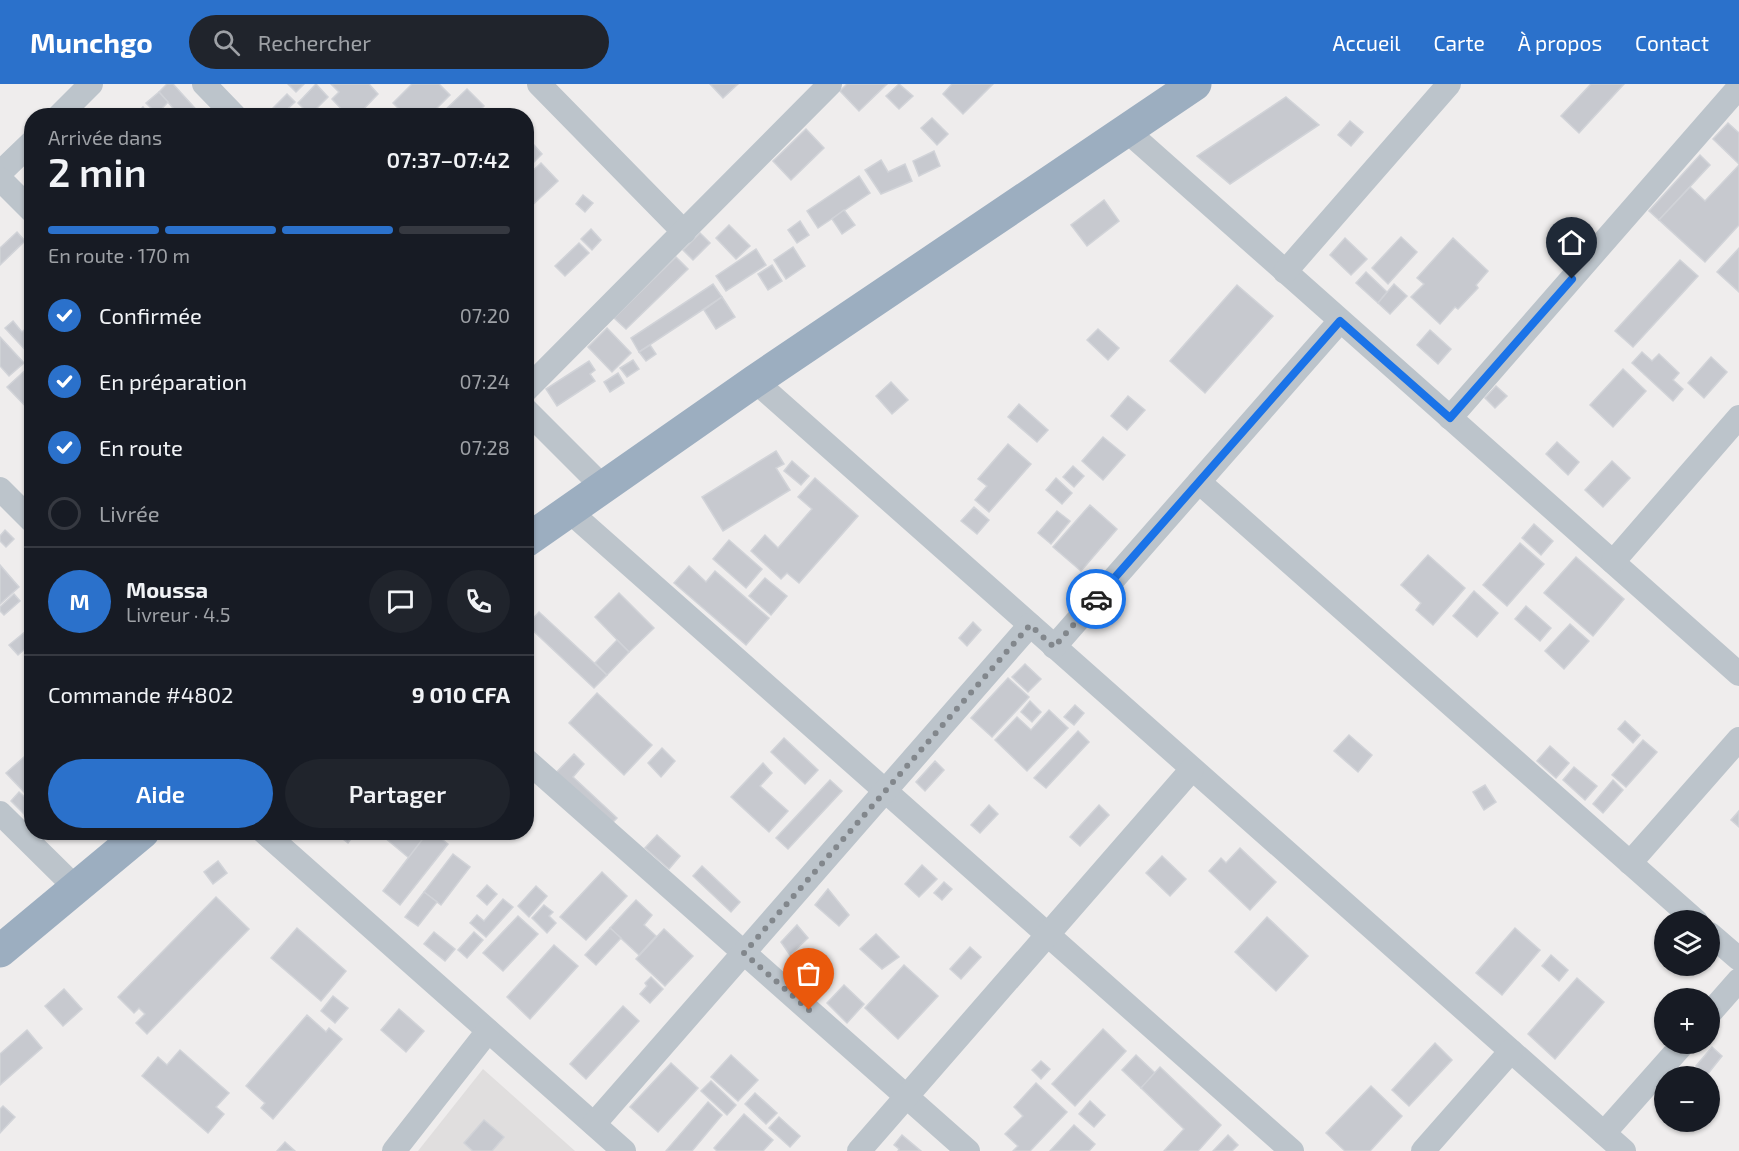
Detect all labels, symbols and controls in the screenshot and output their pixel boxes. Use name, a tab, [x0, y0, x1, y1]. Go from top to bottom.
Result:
search box	[189, 15, 609, 69]
text: Munchgo	[30, 25, 153, 59]
icon: search	[210, 26, 243, 59]
text: Rechercher	[258, 29, 371, 55]
text: Accueil	[1332, 30, 1401, 55]
text: Carte	[1434, 30, 1485, 55]
text: À propos	[1518, 30, 1602, 55]
text: Contact	[1635, 30, 1709, 55]
text: Arrivée dans	[48, 125, 162, 149]
text: 07:37–07:42	[386, 146, 510, 172]
text: 2 min	[48, 148, 147, 195]
pin	[1546, 217, 1597, 279]
icon: home	[1555, 226, 1588, 259]
text: En route · 170 m	[48, 243, 190, 267]
icon: check	[48, 299, 81, 332]
text: Confirmée	[99, 302, 202, 328]
text: 07:20	[460, 303, 510, 327]
icon: check	[48, 365, 81, 398]
text: En préparation	[99, 368, 247, 394]
text: 07:24	[459, 369, 510, 393]
icon: check	[48, 431, 81, 464]
text: En route	[99, 434, 183, 460]
text: 07:28	[460, 435, 510, 459]
text: Livrée	[99, 500, 160, 526]
courier	[1066, 569, 1126, 629]
button: chat	[369, 570, 432, 633]
button: phone	[447, 570, 510, 633]
text: Moussa	[126, 576, 208, 602]
icon: car	[1080, 583, 1113, 616]
text: M	[69, 588, 90, 614]
text: Livreur · 4.5	[126, 602, 231, 626]
text: Commande #4802	[48, 681, 233, 707]
text: 9 010 CFA	[412, 681, 510, 707]
button: Aide	[48, 759, 273, 828]
button: Partager	[285, 759, 510, 828]
map controls	[1654, 910, 1720, 1132]
button: layers	[1654, 910, 1720, 976]
pin	[783, 948, 834, 1010]
icon: bag	[792, 957, 825, 990]
button: +	[1654, 988, 1720, 1054]
button: −	[1654, 1066, 1720, 1132]

